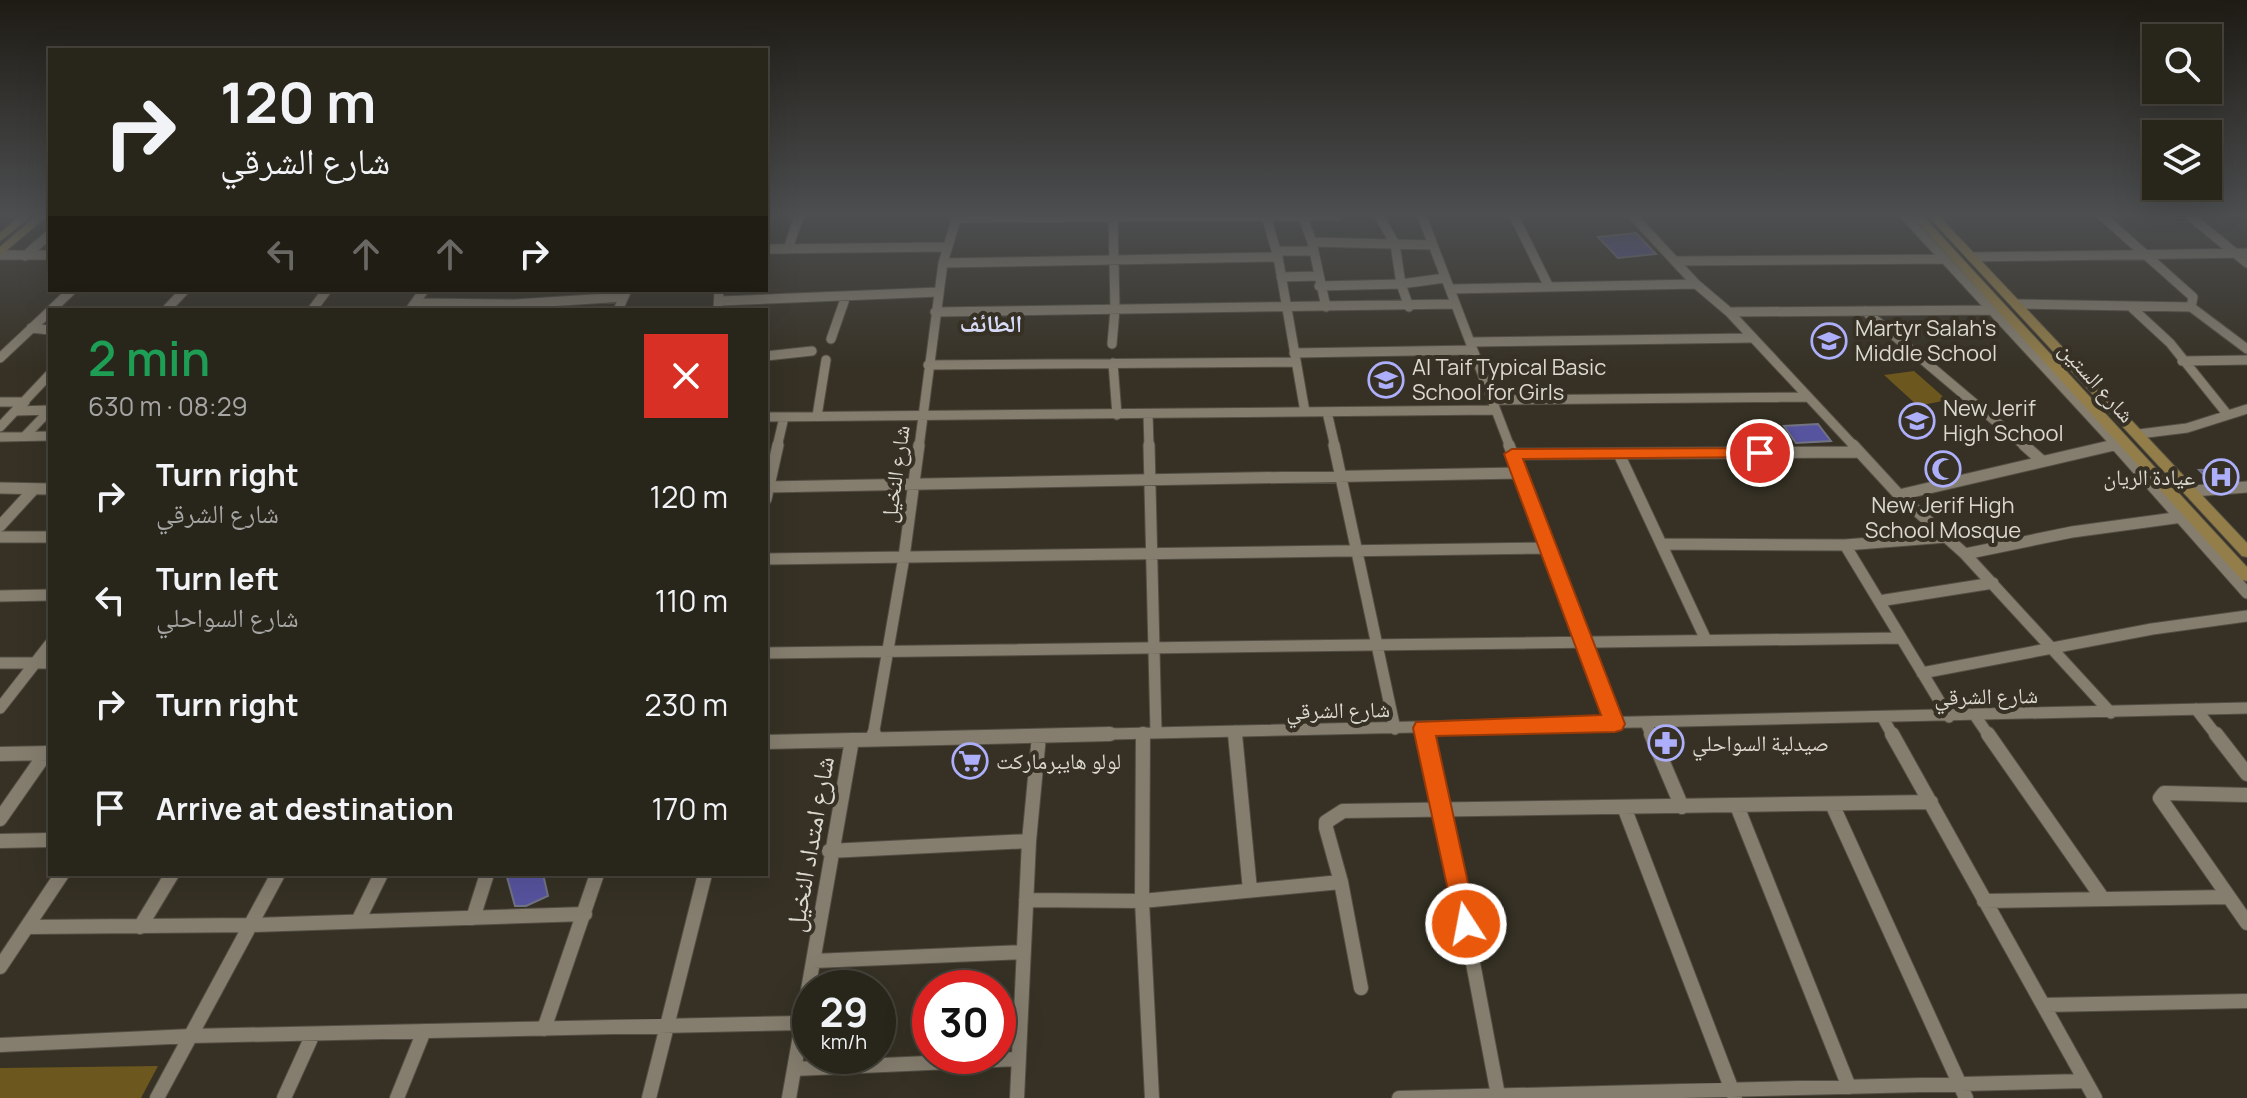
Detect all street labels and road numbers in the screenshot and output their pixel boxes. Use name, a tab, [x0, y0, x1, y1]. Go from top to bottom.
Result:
street label: شارع الستين	[2053, 335, 2141, 429]
street label: شارع النخيل	[873, 423, 917, 525]
street label: شارع الشرقي	[1934, 680, 2038, 714]
street label: شارع الشرقي	[1286, 694, 1390, 728]
street label: شارع امتداد النخيل	[776, 753, 842, 935]

